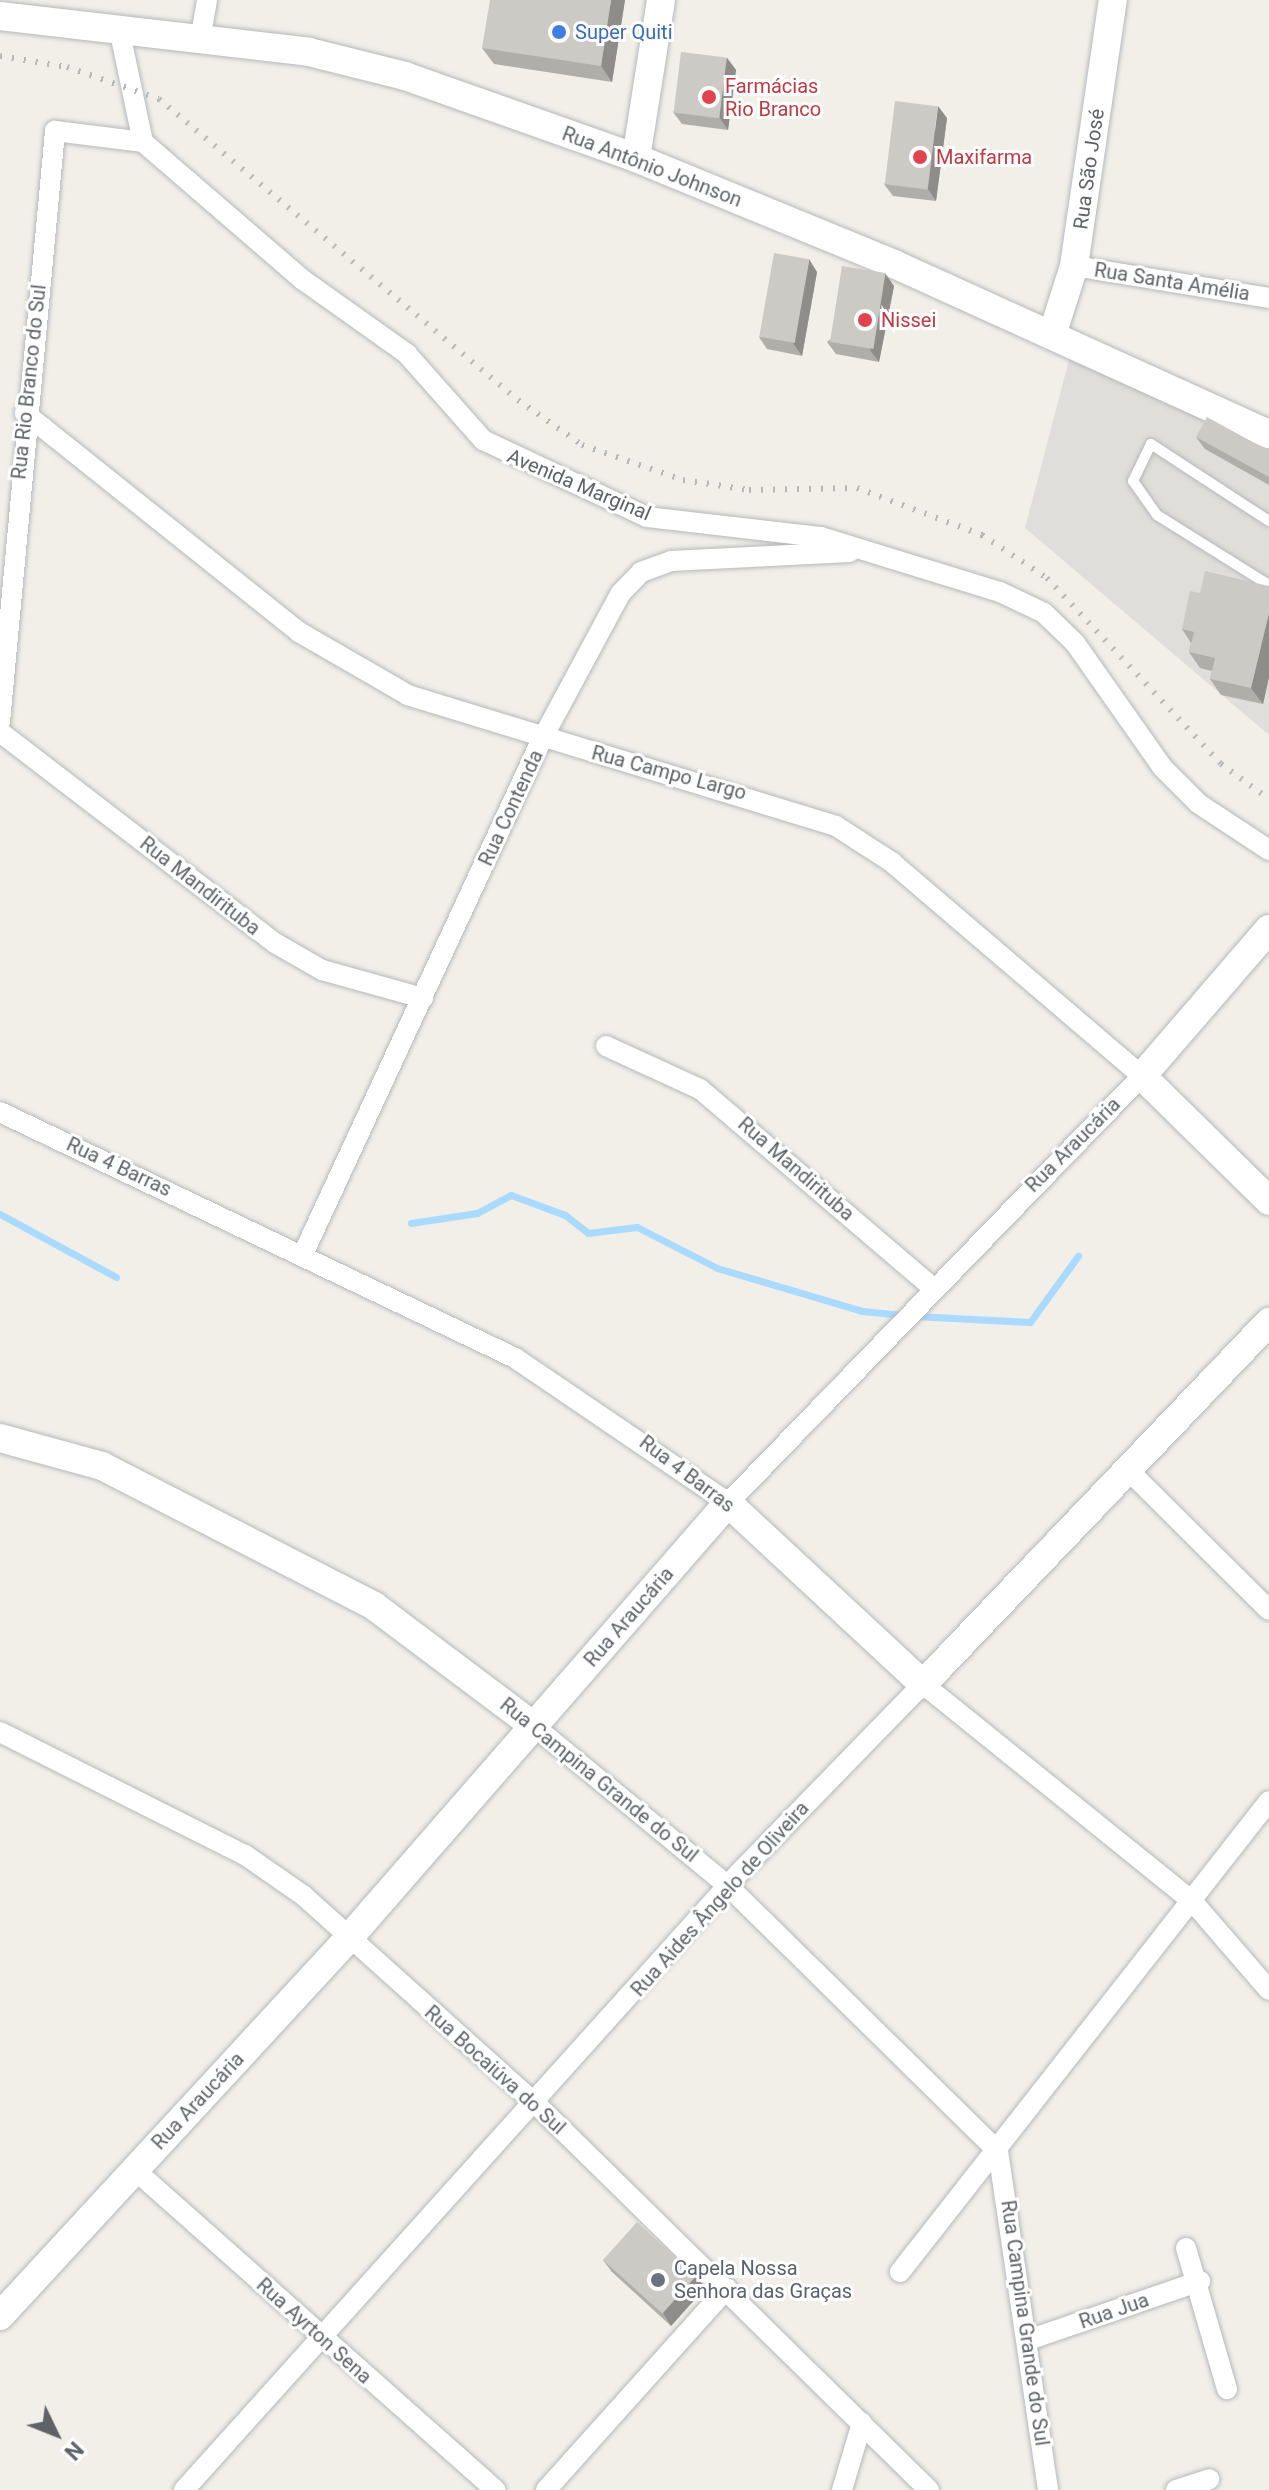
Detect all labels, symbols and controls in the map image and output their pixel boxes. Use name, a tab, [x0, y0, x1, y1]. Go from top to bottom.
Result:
place label: Super Quiti	[575, 20, 673, 44]
marker: Super Quiti	[550, 23, 568, 41]
place label: Farmácias Rio Branco	[725, 74, 821, 121]
marker: Farmácias Rio Branco	[700, 88, 718, 106]
street label: Rua São José	[1069, 107, 1109, 231]
street label: Rua Antônio Johnson	[559, 122, 745, 212]
place label: Maxifarma	[936, 145, 1032, 169]
marker: Maxifarma	[911, 148, 929, 166]
street label: Rua Santa Amélia	[1093, 258, 1251, 306]
street label: Rua Rio Branco do Sul	[7, 283, 51, 481]
place label: Nissei	[881, 308, 936, 332]
marker: Nissei	[856, 311, 874, 329]
street label: Avenida Marginal	[504, 444, 654, 526]
street label: Rua Campo Largo	[589, 741, 749, 805]
street label: Rua Contenda	[474, 746, 548, 870]
street label: Rua Mandirituba	[135, 832, 265, 940]
street label: Rua Araucária	[1021, 1093, 1125, 1197]
street label: Rua Mandirituba	[733, 1112, 859, 1226]
street label: Rua 4 Barras	[63, 1132, 175, 1202]
street label: Rua 4 Barras	[635, 1430, 739, 1518]
street label: Rua Araucária	[579, 1562, 679, 1672]
street label: Rua Campina Grande do Sul	[495, 1693, 703, 1867]
street label: Rua Aides Ângelo de Oliveira	[626, 1797, 814, 2001]
street label: Rua Bocaiúva do Sul	[420, 2000, 570, 2140]
street label: Rua Araucária	[147, 2047, 249, 2155]
street label: Rua Campina Grande do Sul	[996, 2199, 1054, 2447]
place label: Capela Nossa Senhora das Graças	[674, 2256, 852, 2303]
marker: Capela Nossa Senhora das Graças	[649, 2271, 667, 2289]
street label: Rua Ayrton Sena	[251, 2273, 377, 2389]
street label: Rua Jua	[1076, 2288, 1152, 2334]
north arrow	[16, 2394, 96, 2474]
text: N	[59, 2437, 88, 2465]

